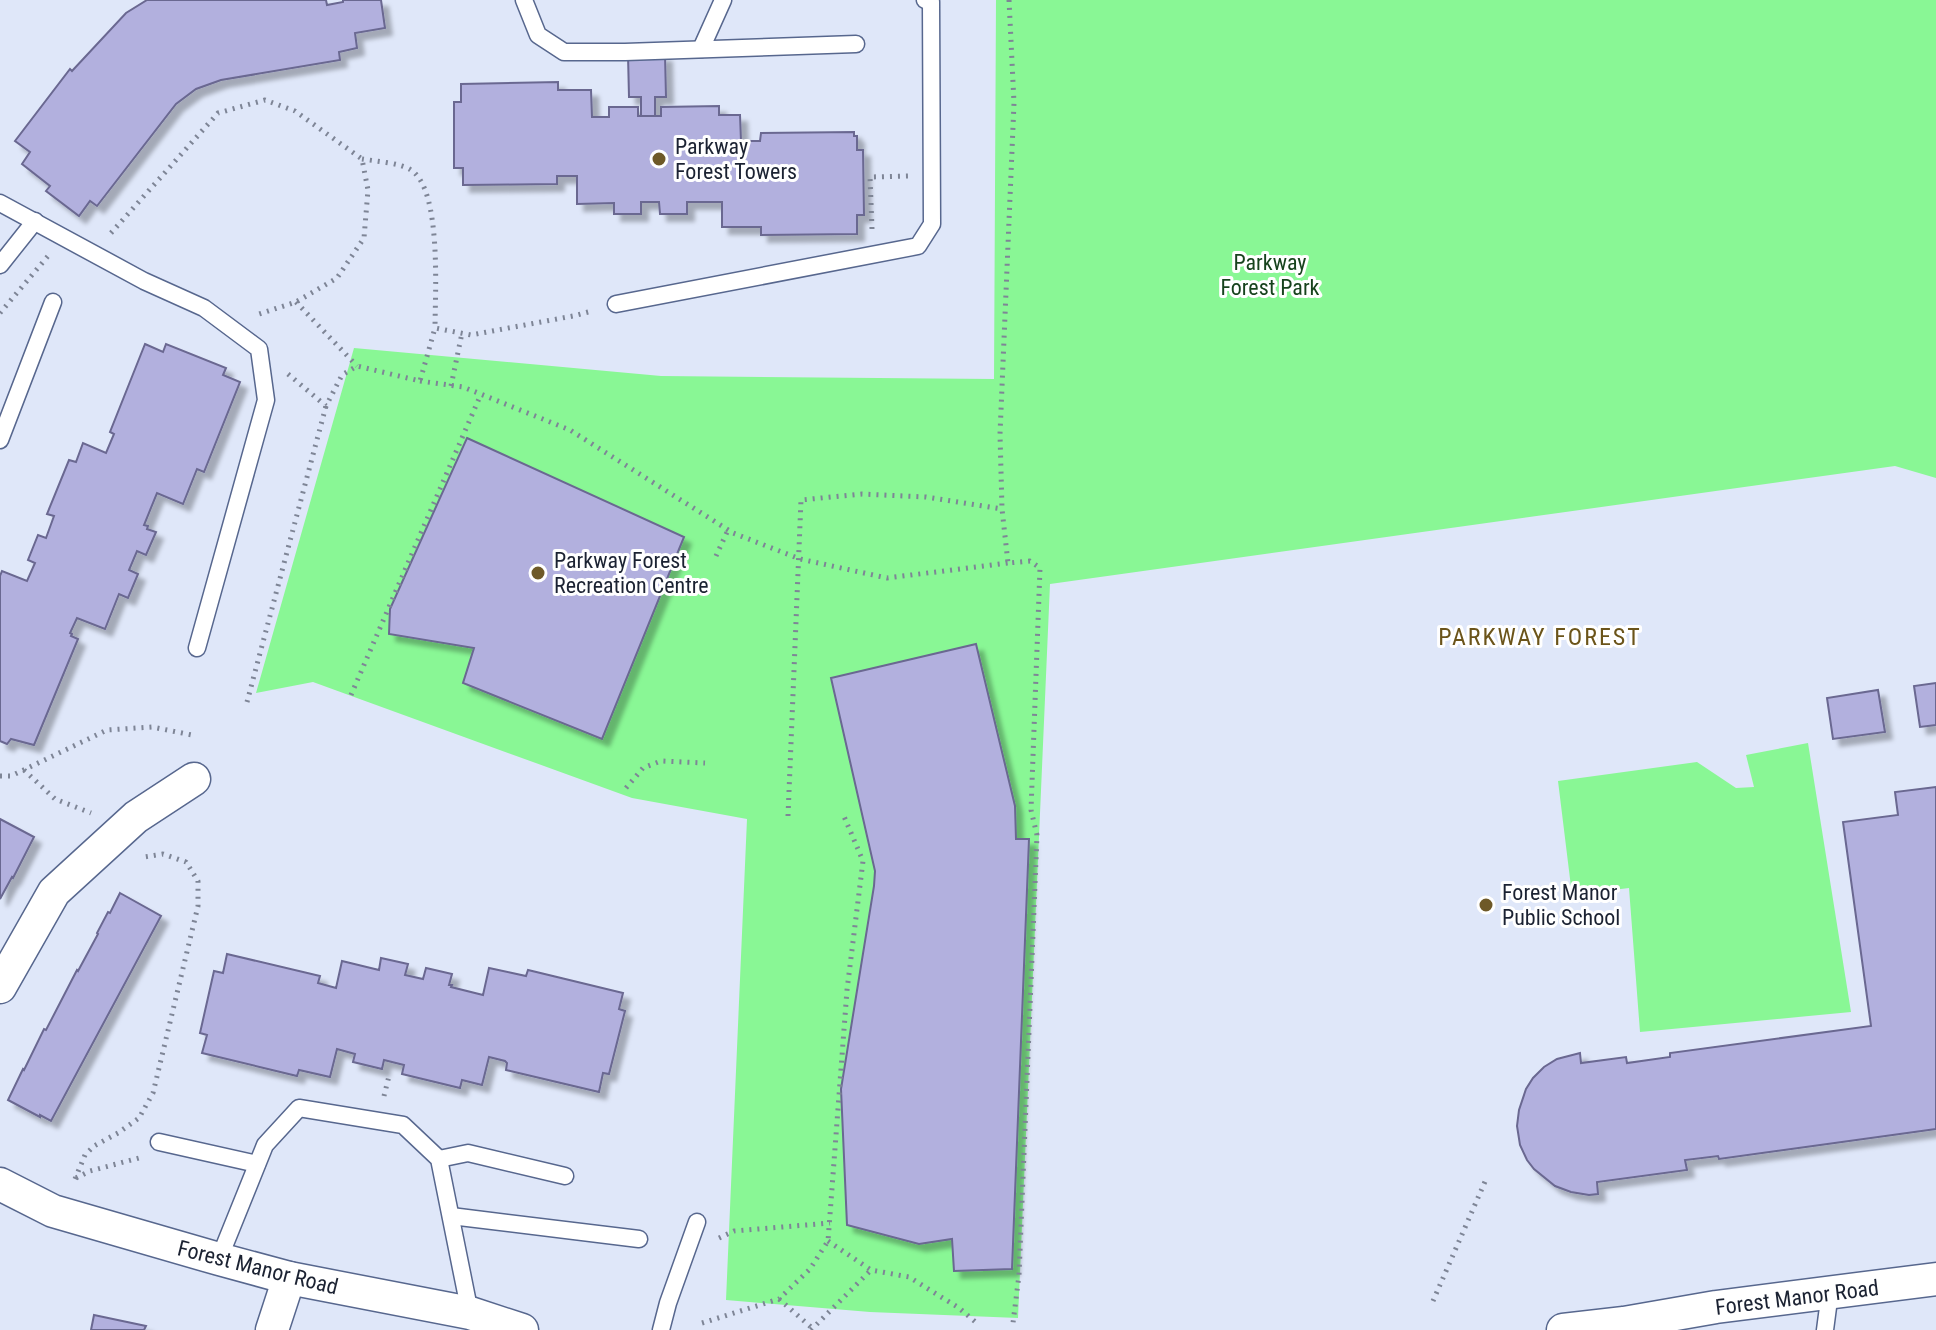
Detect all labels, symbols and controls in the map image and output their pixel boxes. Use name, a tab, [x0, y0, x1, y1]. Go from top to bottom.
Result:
place label: Parkway Forest Towers	[675, 134, 797, 184]
marker: Parkway Forest Towers	[650, 150, 668, 168]
park label: Parkway Forest Park	[1220, 250, 1320, 300]
place label: Parkway Forest Recreation Centre	[554, 548, 709, 598]
marker: Parkway Forest Recreation Centre	[529, 564, 547, 582]
district label: PARKWAY FOREST	[1438, 623, 1642, 651]
place label: Forest Manor Public School	[1502, 880, 1620, 930]
marker: Forest Manor Public School	[1477, 896, 1495, 914]
street label: Forest Manor Road	[175, 1235, 341, 1300]
street label: Forest Manor Road	[1714, 1275, 1880, 1320]

